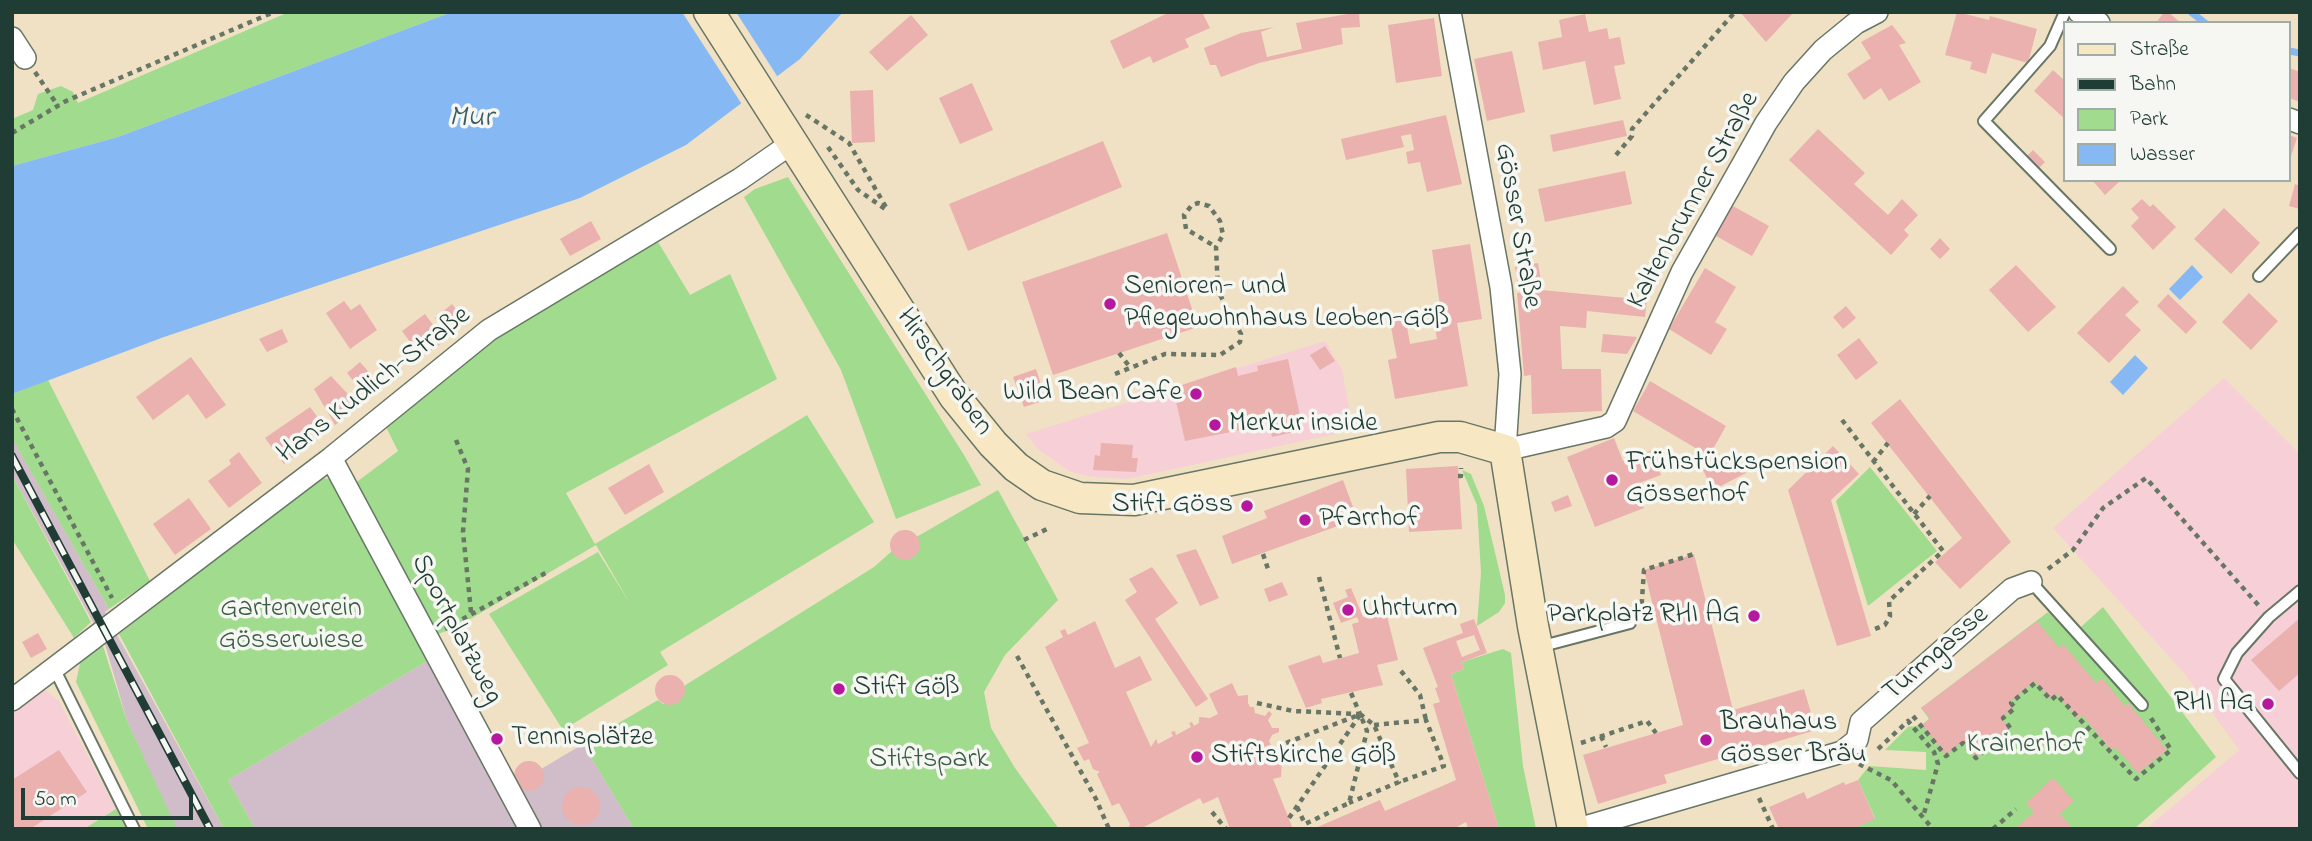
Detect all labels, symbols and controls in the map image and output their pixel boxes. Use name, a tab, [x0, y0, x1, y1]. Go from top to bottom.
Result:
legend	[2064, 21, 2291, 182]
text: Straße	[2130, 35, 2189, 65]
text: Bahn	[2130, 70, 2176, 100]
street label: Kaltenbrunner Straße	[1621, 87, 1769, 315]
water label: Mur	[449, 102, 493, 138]
text: Park	[2130, 105, 2168, 135]
text: Wasser	[2130, 140, 2195, 170]
street label: Gösser Straße	[1485, 141, 1547, 311]
place label: Senioren- und Pflegewohnhaus Leoben-Göß	[1124, 271, 1449, 337]
marker: Senioren- und Pflegewohnhaus Leoben-Göß	[1102, 296, 1118, 312]
street label: Hans Kudlich-Straße	[272, 300, 478, 472]
street label: Hirschgraben	[887, 303, 999, 443]
place label: Wild Bean Cafe	[1003, 377, 1182, 411]
marker: Wild Bean Cafe	[1188, 386, 1204, 402]
place label: Merkur inside	[1229, 408, 1378, 442]
marker: Merkur inside	[1207, 417, 1223, 433]
place label: Frühstückspension Gösserhof	[1626, 447, 1848, 513]
marker: Frühstückspension Gösserhof	[1604, 472, 1620, 488]
place label: Stift Göss	[1112, 489, 1233, 523]
marker: Stift Göss	[1239, 498, 1255, 514]
place label: Pfarrhof	[1319, 503, 1420, 537]
marker: Pfarrhof	[1297, 512, 1313, 528]
street label: Sportplatzweg	[401, 549, 509, 711]
park label: Gartenverein Gösserwiese	[219, 593, 363, 659]
place label: Uhrturm	[1362, 593, 1457, 627]
place label: Parkplatz RHI AG	[1547, 599, 1740, 633]
street label: Turmgasse	[1877, 600, 1997, 710]
marker: Uhrturm	[1340, 602, 1356, 618]
marker: Parkplatz RHI AG	[1746, 608, 1762, 624]
place label: Stift Göß	[853, 672, 960, 706]
marker: Stift Göß	[831, 681, 847, 697]
place label: RHI AG	[2174, 687, 2254, 721]
marker: RHI AG	[2260, 696, 2276, 712]
place label: Brauhaus Gösser Bräu	[1720, 707, 1866, 773]
place label: Tennisplätze	[511, 722, 653, 756]
park label: Krainerhof	[1967, 729, 2085, 763]
marker: Tennisplätze	[489, 731, 505, 747]
marker: Brauhaus Gösser Bräu	[1698, 732, 1714, 748]
place label: Stiftskirche Göß	[1211, 740, 1396, 774]
park label: Stiftspark	[869, 744, 989, 778]
marker: Stiftskirche Göß	[1189, 749, 1205, 765]
scale bar	[24, 774, 196, 818]
text: 50 m	[34, 785, 77, 815]

